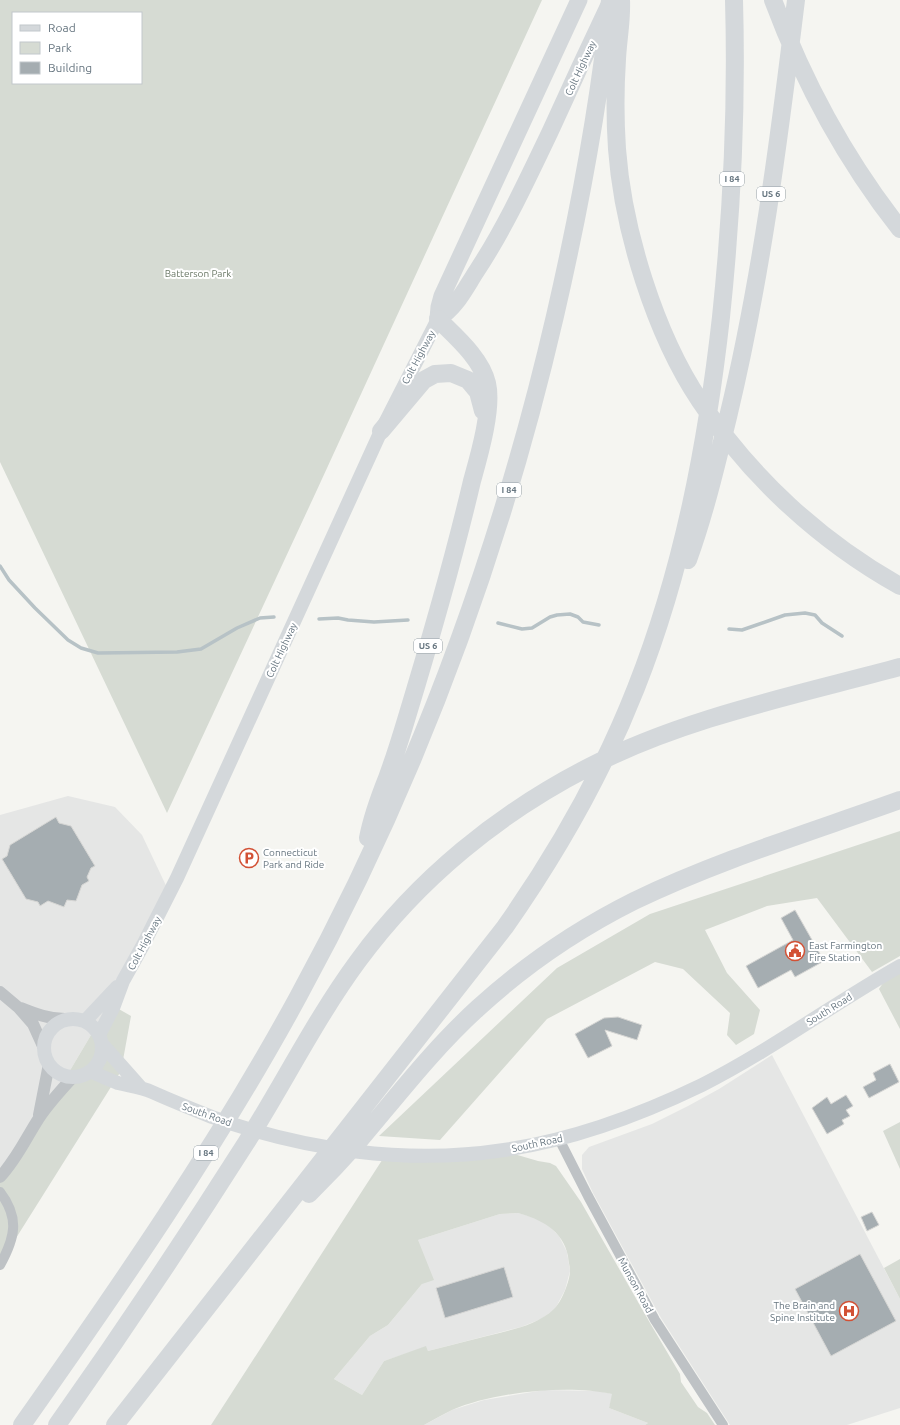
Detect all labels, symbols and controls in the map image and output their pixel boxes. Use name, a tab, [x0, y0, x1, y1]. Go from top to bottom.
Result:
legend	[12, 12, 142, 84]
text: Road	[48, 21, 76, 34]
street label: Colt Highway	[563, 39, 598, 97]
text: Park	[48, 41, 72, 54]
text: Building	[48, 61, 92, 74]
road number: I 84	[720, 172, 744, 186]
road number: US 6	[757, 187, 785, 201]
park label: Batterson Park	[165, 268, 231, 279]
street label: Colt Highway	[400, 328, 437, 386]
road number: I 84	[497, 483, 521, 497]
street label: Colt Highway	[264, 621, 299, 679]
road number: US 6	[414, 639, 442, 653]
parking icon: Connecticut Park and Ride	[238, 847, 260, 869]
place label: Connecticut Park and Ride	[263, 847, 324, 870]
street label: Colt Highway	[126, 914, 163, 972]
public building icon: East Farmington Fire Station	[784, 940, 806, 962]
place label: East Farmington Fire Station	[809, 940, 882, 963]
street label: South Road	[804, 991, 854, 1028]
street label: South Road	[181, 1100, 233, 1129]
street label: South Road	[511, 1133, 564, 1154]
road number: I 84	[194, 1146, 218, 1160]
street label: Munson Road	[616, 1256, 655, 1315]
place label: The Brain and Spine Institute	[770, 1300, 835, 1323]
hospital icon: The Brain and Spine Institute	[838, 1300, 860, 1322]

